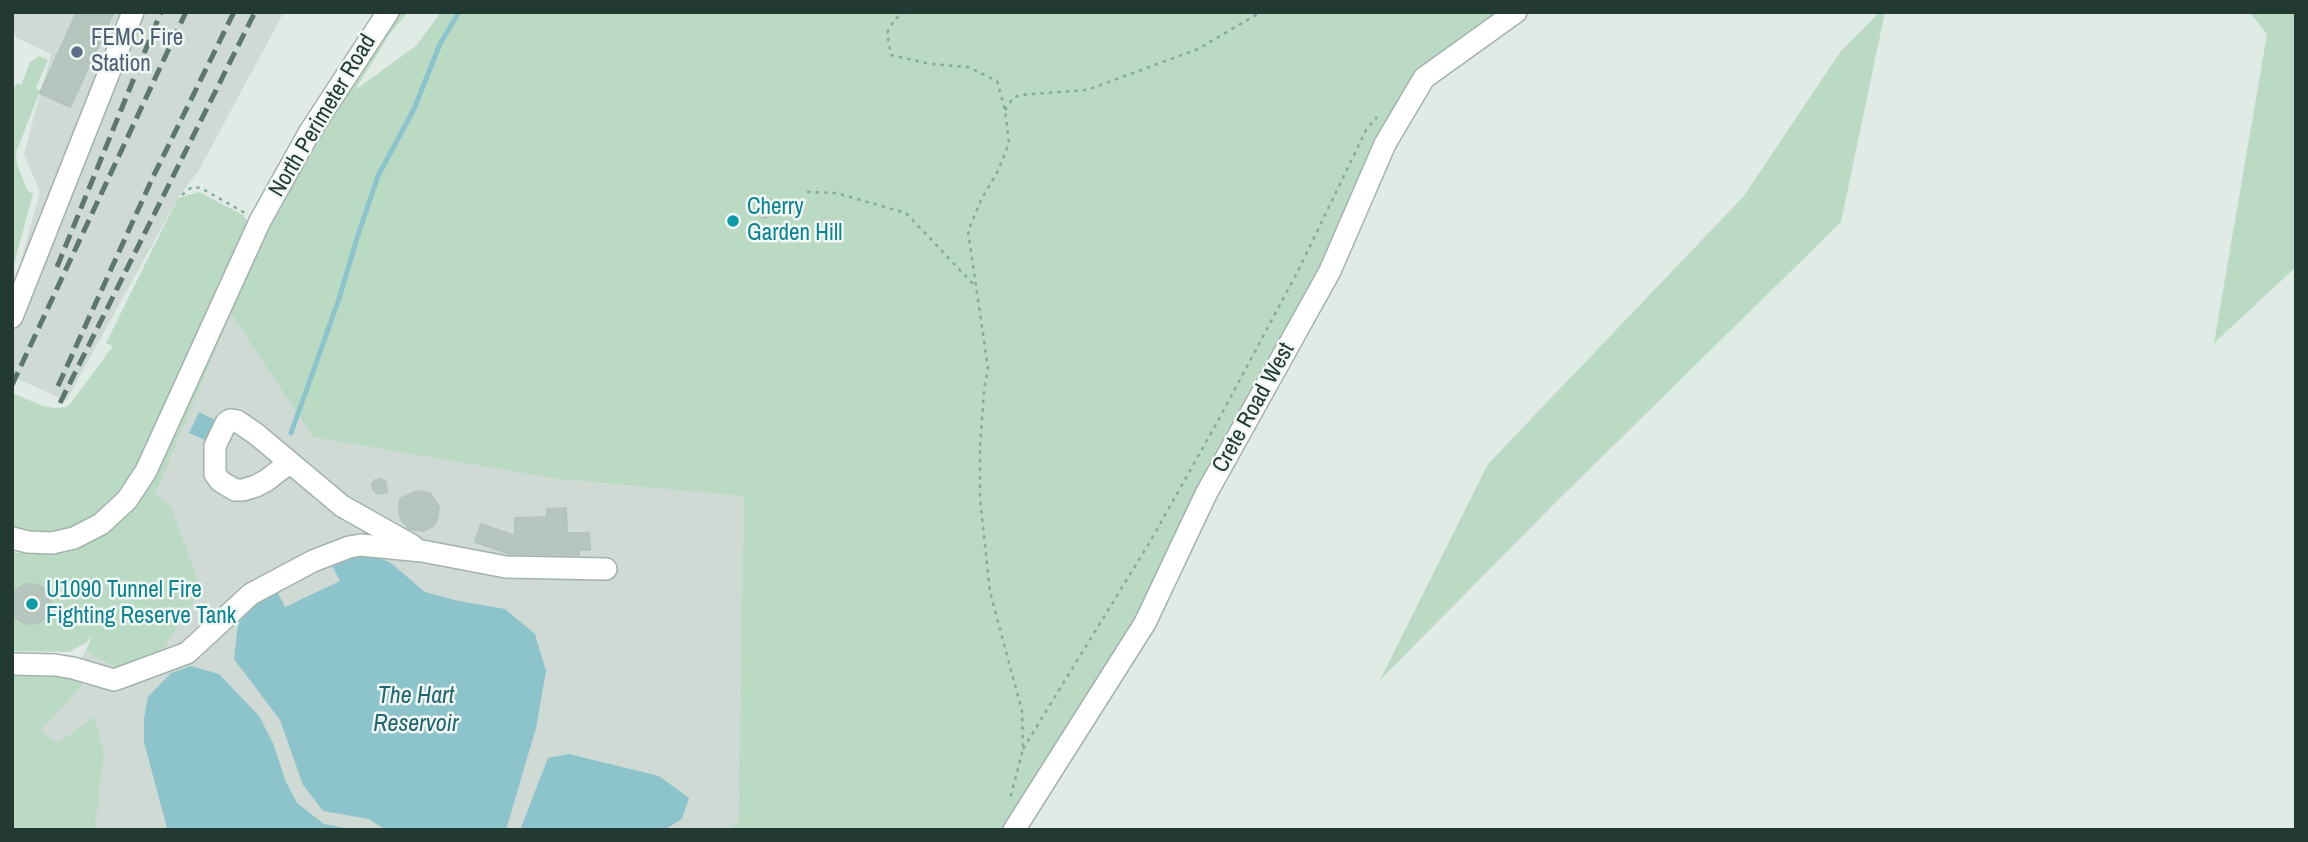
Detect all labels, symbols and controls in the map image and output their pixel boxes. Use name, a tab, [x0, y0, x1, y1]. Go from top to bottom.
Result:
place label: FEMC Fire Station	[91, 25, 183, 79]
street label: North Perimeter Road	[264, 30, 382, 202]
marker: FEMC Fire Station	[69, 44, 85, 60]
place label: Cherry Garden Hill	[747, 194, 842, 248]
marker: Cherry Garden Hill	[725, 213, 741, 229]
street label: Crete Road West	[1207, 338, 1301, 478]
place label: U1090 Tunnel Fire Fighting Reserve Tank	[46, 577, 236, 631]
marker: U1090 Tunnel Fire Fighting Reserve Tank	[24, 596, 40, 612]
water label: The Hart Reservoir	[373, 683, 459, 739]

